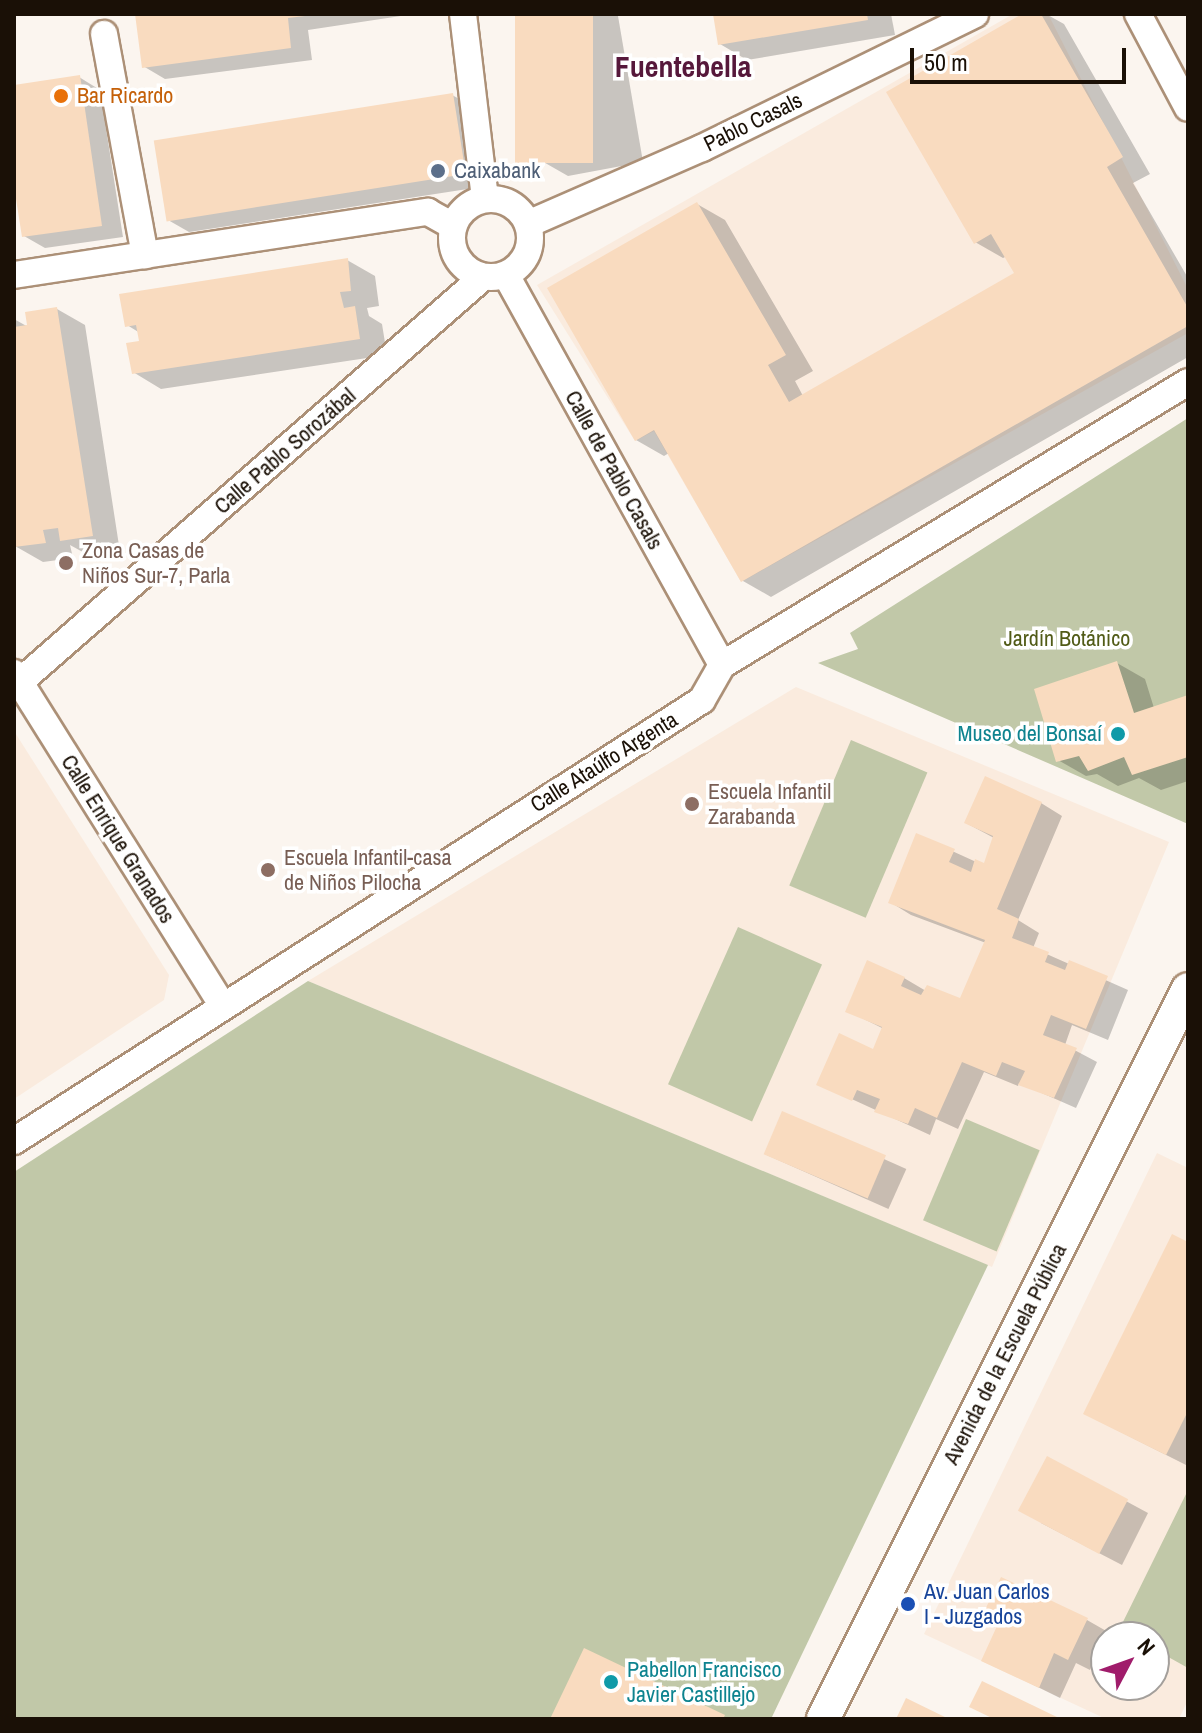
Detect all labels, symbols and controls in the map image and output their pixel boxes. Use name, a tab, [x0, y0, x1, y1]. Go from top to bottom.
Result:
scale bar	[914, 32, 1130, 82]
text: 50 m	[924, 46, 968, 78]
district label: Fuentebella	[615, 48, 751, 84]
place label: Bar Ricardo	[77, 83, 173, 109]
marker: Bar Ricardo	[52, 87, 70, 105]
street label: Pablo Casals	[699, 87, 807, 157]
place label: Caixabank	[454, 158, 540, 184]
marker: Caixabank	[429, 162, 447, 180]
street label: Calle Pablo Sorozábal	[209, 382, 361, 520]
street label: Calle de Pablo Casals	[559, 386, 669, 554]
place label: Zona Casas de Niños Sur-7, Parla	[82, 537, 230, 588]
marker: Zona Casas de Niños Sur-7, Parla	[57, 554, 75, 572]
park label: Jardín Botánico	[1004, 626, 1130, 652]
street label: Calle Ataúlfo Argenta	[525, 706, 683, 818]
place label: Museo del Bonsaí	[958, 721, 1102, 747]
marker: Museo del Bonsaí	[1109, 725, 1127, 743]
street label: Calle Enrique Granados	[56, 750, 180, 928]
place label: Escuela Infantil Zarabanda	[708, 778, 831, 830]
marker: Escuela Infantil Zarabanda	[683, 795, 701, 813]
place label: Escuela Infantil-casa de Niños Pilocha	[284, 844, 451, 896]
marker: Escuela Infantil-casa de Niños Pilocha	[259, 861, 277, 879]
street label: Avenida de la Escuela Pública	[938, 1239, 1072, 1469]
place label: Av. Juan Carlos I - Juzgados	[924, 1578, 1050, 1630]
marker: Av. Juan Carlos I - Juzgados	[899, 1595, 917, 1613]
north arrow	[1090, 1621, 1170, 1701]
text: N	[1131, 1632, 1162, 1661]
place label: Pabellon Francisco Javier Castillejo	[627, 1656, 781, 1708]
marker: Pabellon Francisco Javier Castillejo	[602, 1673, 620, 1691]

